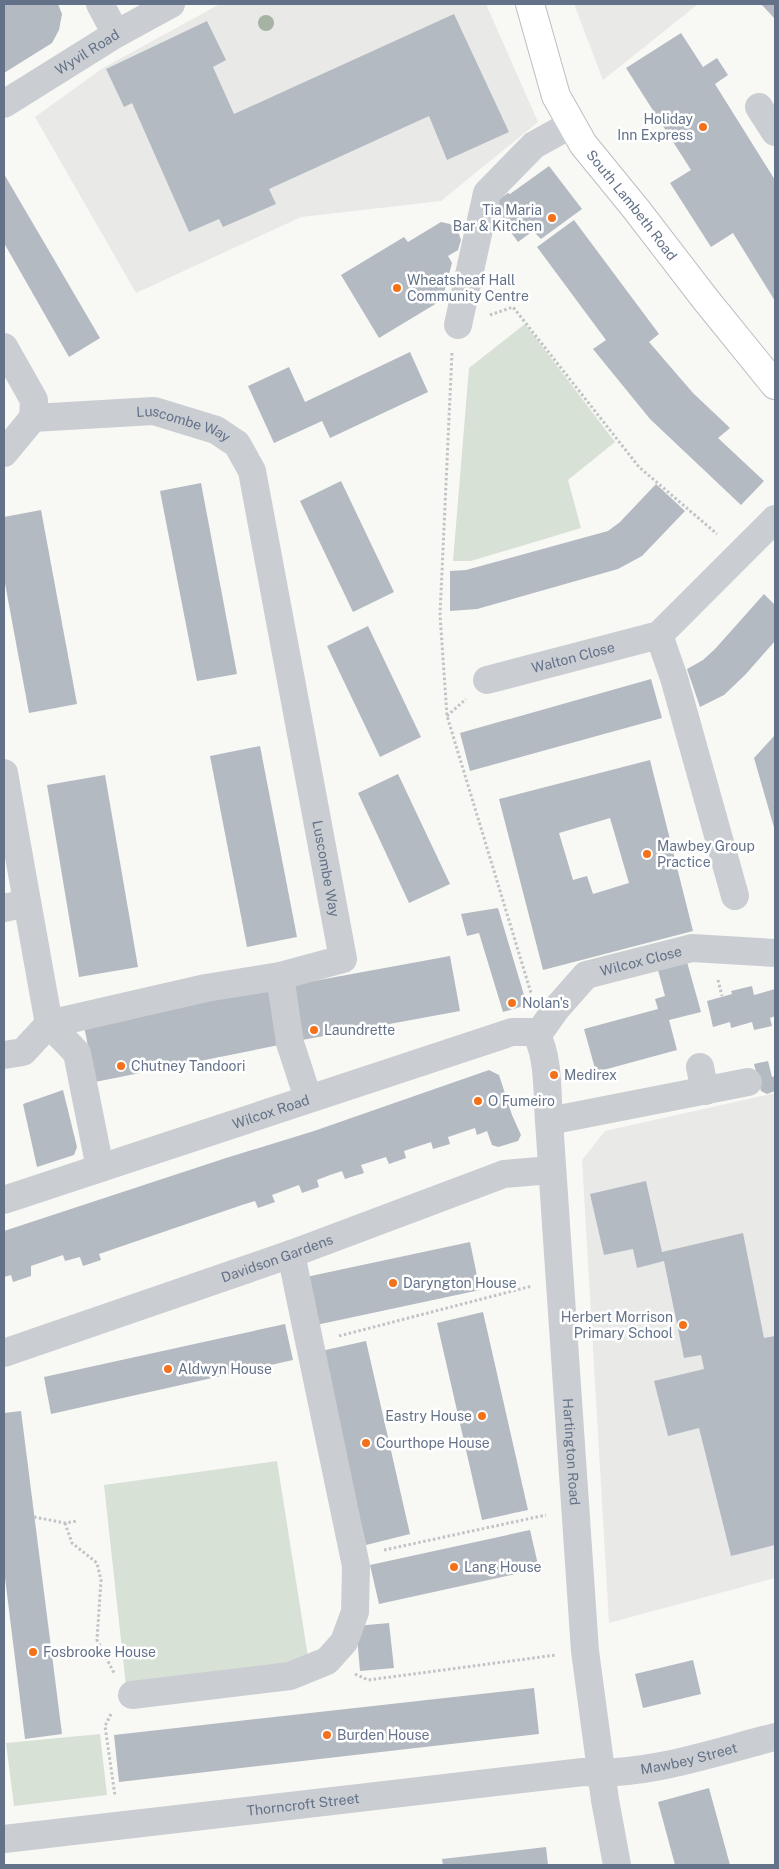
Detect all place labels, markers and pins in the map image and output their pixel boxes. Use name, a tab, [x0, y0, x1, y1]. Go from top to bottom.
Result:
place label: Holiday Inn Express	[617, 111, 694, 143]
marker: Holiday Inn Express	[697, 121, 709, 133]
place label: Tia Maria Bar & Kitchen	[453, 202, 542, 234]
marker: Tia Maria Bar & Kitchen	[546, 212, 558, 224]
place label: Wheatsheaf Hall Community Centre	[407, 272, 529, 304]
marker: Wheatsheaf Hall Community Centre	[391, 282, 403, 294]
place label: Mawbey Group Practice	[657, 838, 755, 870]
marker: Mawbey Group Practice	[641, 848, 653, 860]
place label: Nolan's	[522, 995, 569, 1011]
marker: Nolan's	[506, 997, 518, 1009]
place label: Laundrette	[324, 1022, 395, 1038]
marker: Laundrette	[308, 1024, 320, 1036]
place label: Chutney Tandoori	[131, 1058, 245, 1074]
marker: Chutney Tandoori	[115, 1060, 127, 1072]
place label: Medirex	[564, 1067, 617, 1083]
marker: Medirex	[548, 1069, 560, 1081]
place label: O Fumeiro	[488, 1093, 555, 1109]
marker: O Fumeiro	[472, 1095, 484, 1107]
place label: Daryngton House	[403, 1275, 517, 1291]
marker: Daryngton House	[387, 1277, 399, 1289]
place label: Herbert Morrison Primary School	[561, 1309, 673, 1341]
marker: Herbert Morrison Primary School	[677, 1319, 689, 1331]
place label: Aldwyn House	[178, 1361, 272, 1377]
marker: Aldwyn House	[162, 1363, 174, 1375]
place label: Eastry House	[385, 1408, 472, 1424]
marker: Eastry House	[476, 1410, 488, 1422]
place label: Courthope House	[376, 1435, 490, 1451]
marker: Courthope House	[360, 1437, 372, 1449]
place label: Lang House	[464, 1559, 542, 1575]
marker: Lang House	[448, 1561, 460, 1573]
place label: Fosbrooke House	[43, 1644, 156, 1660]
marker: Fosbrooke House	[27, 1646, 39, 1658]
place label: Burden House	[337, 1727, 429, 1743]
marker: Burden House	[321, 1729, 333, 1741]

